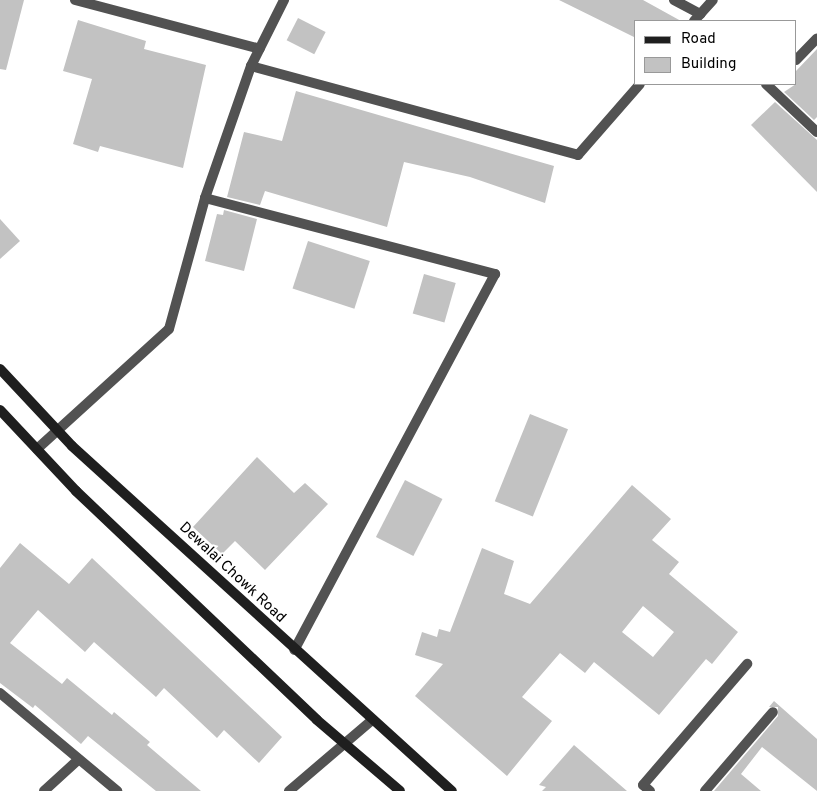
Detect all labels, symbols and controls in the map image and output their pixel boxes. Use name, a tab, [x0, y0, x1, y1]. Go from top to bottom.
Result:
legend	[634, 20, 797, 85]
text: Road	[681, 30, 716, 49]
text: Building	[681, 55, 736, 74]
street label: Dewalai Chowk Road	[175, 519, 289, 627]

